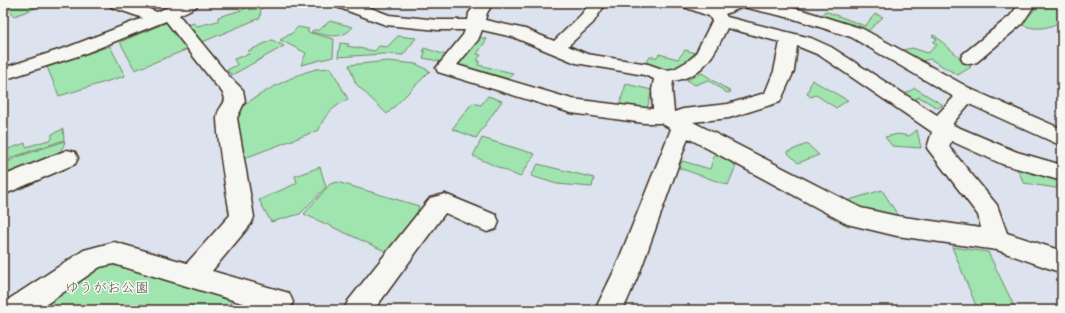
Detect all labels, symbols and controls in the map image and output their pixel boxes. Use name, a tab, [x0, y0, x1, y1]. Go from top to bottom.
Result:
park label: ゆうがお公園	[65, 276, 149, 297]

